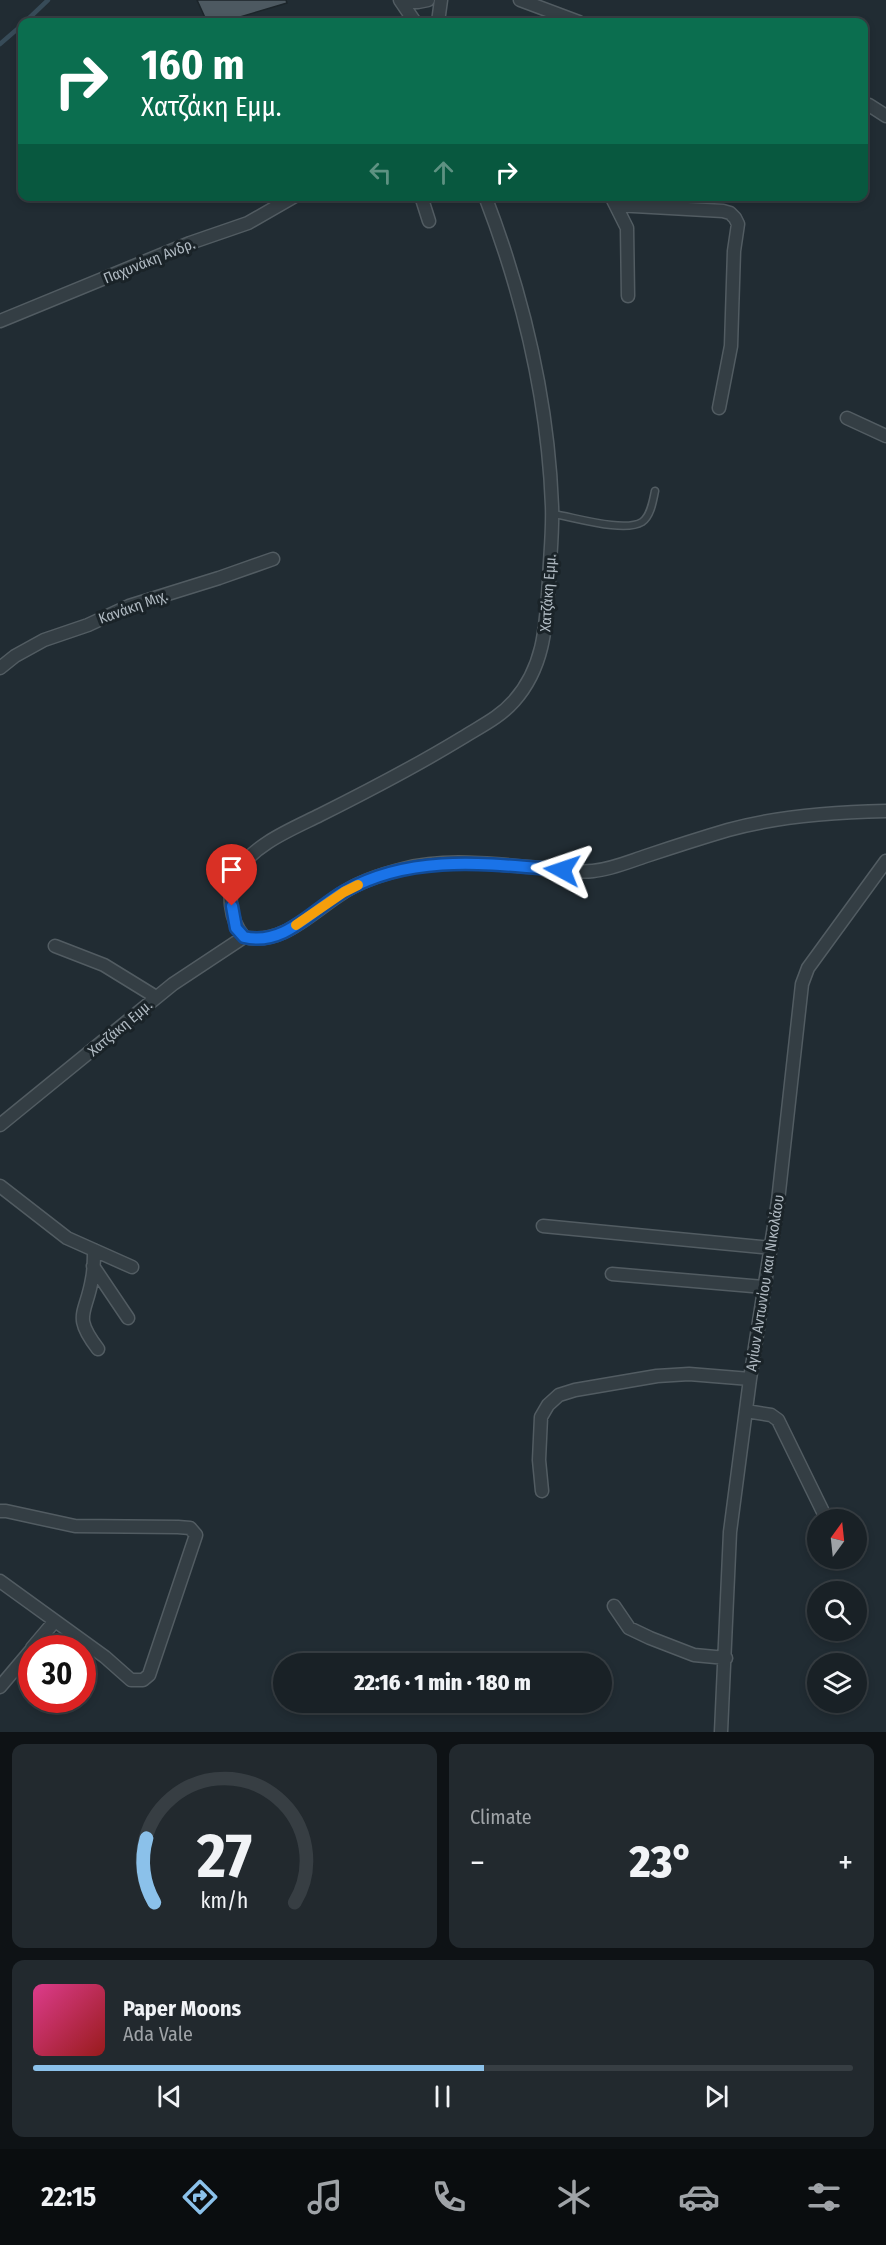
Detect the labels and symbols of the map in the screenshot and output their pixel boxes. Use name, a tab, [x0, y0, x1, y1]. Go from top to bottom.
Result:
street label: Παχυνάκη Ανδρ.	[101, 234, 197, 288]
street label: Χατζάκη Εμμ.	[536, 553, 560, 633]
street label: Κανάκη Μιχ.	[96, 586, 170, 628]
position arrow	[530, 838, 594, 902]
pin	[206, 844, 257, 906]
street label: Χατζάκη Εμμ.	[84, 996, 156, 1060]
street label: Αγίων Αντωνίου και Νικολάου	[742, 1193, 788, 1373]
north arrow	[807, 1509, 867, 1569]
speed limit sign: 30	[18, 1635, 96, 1713]

